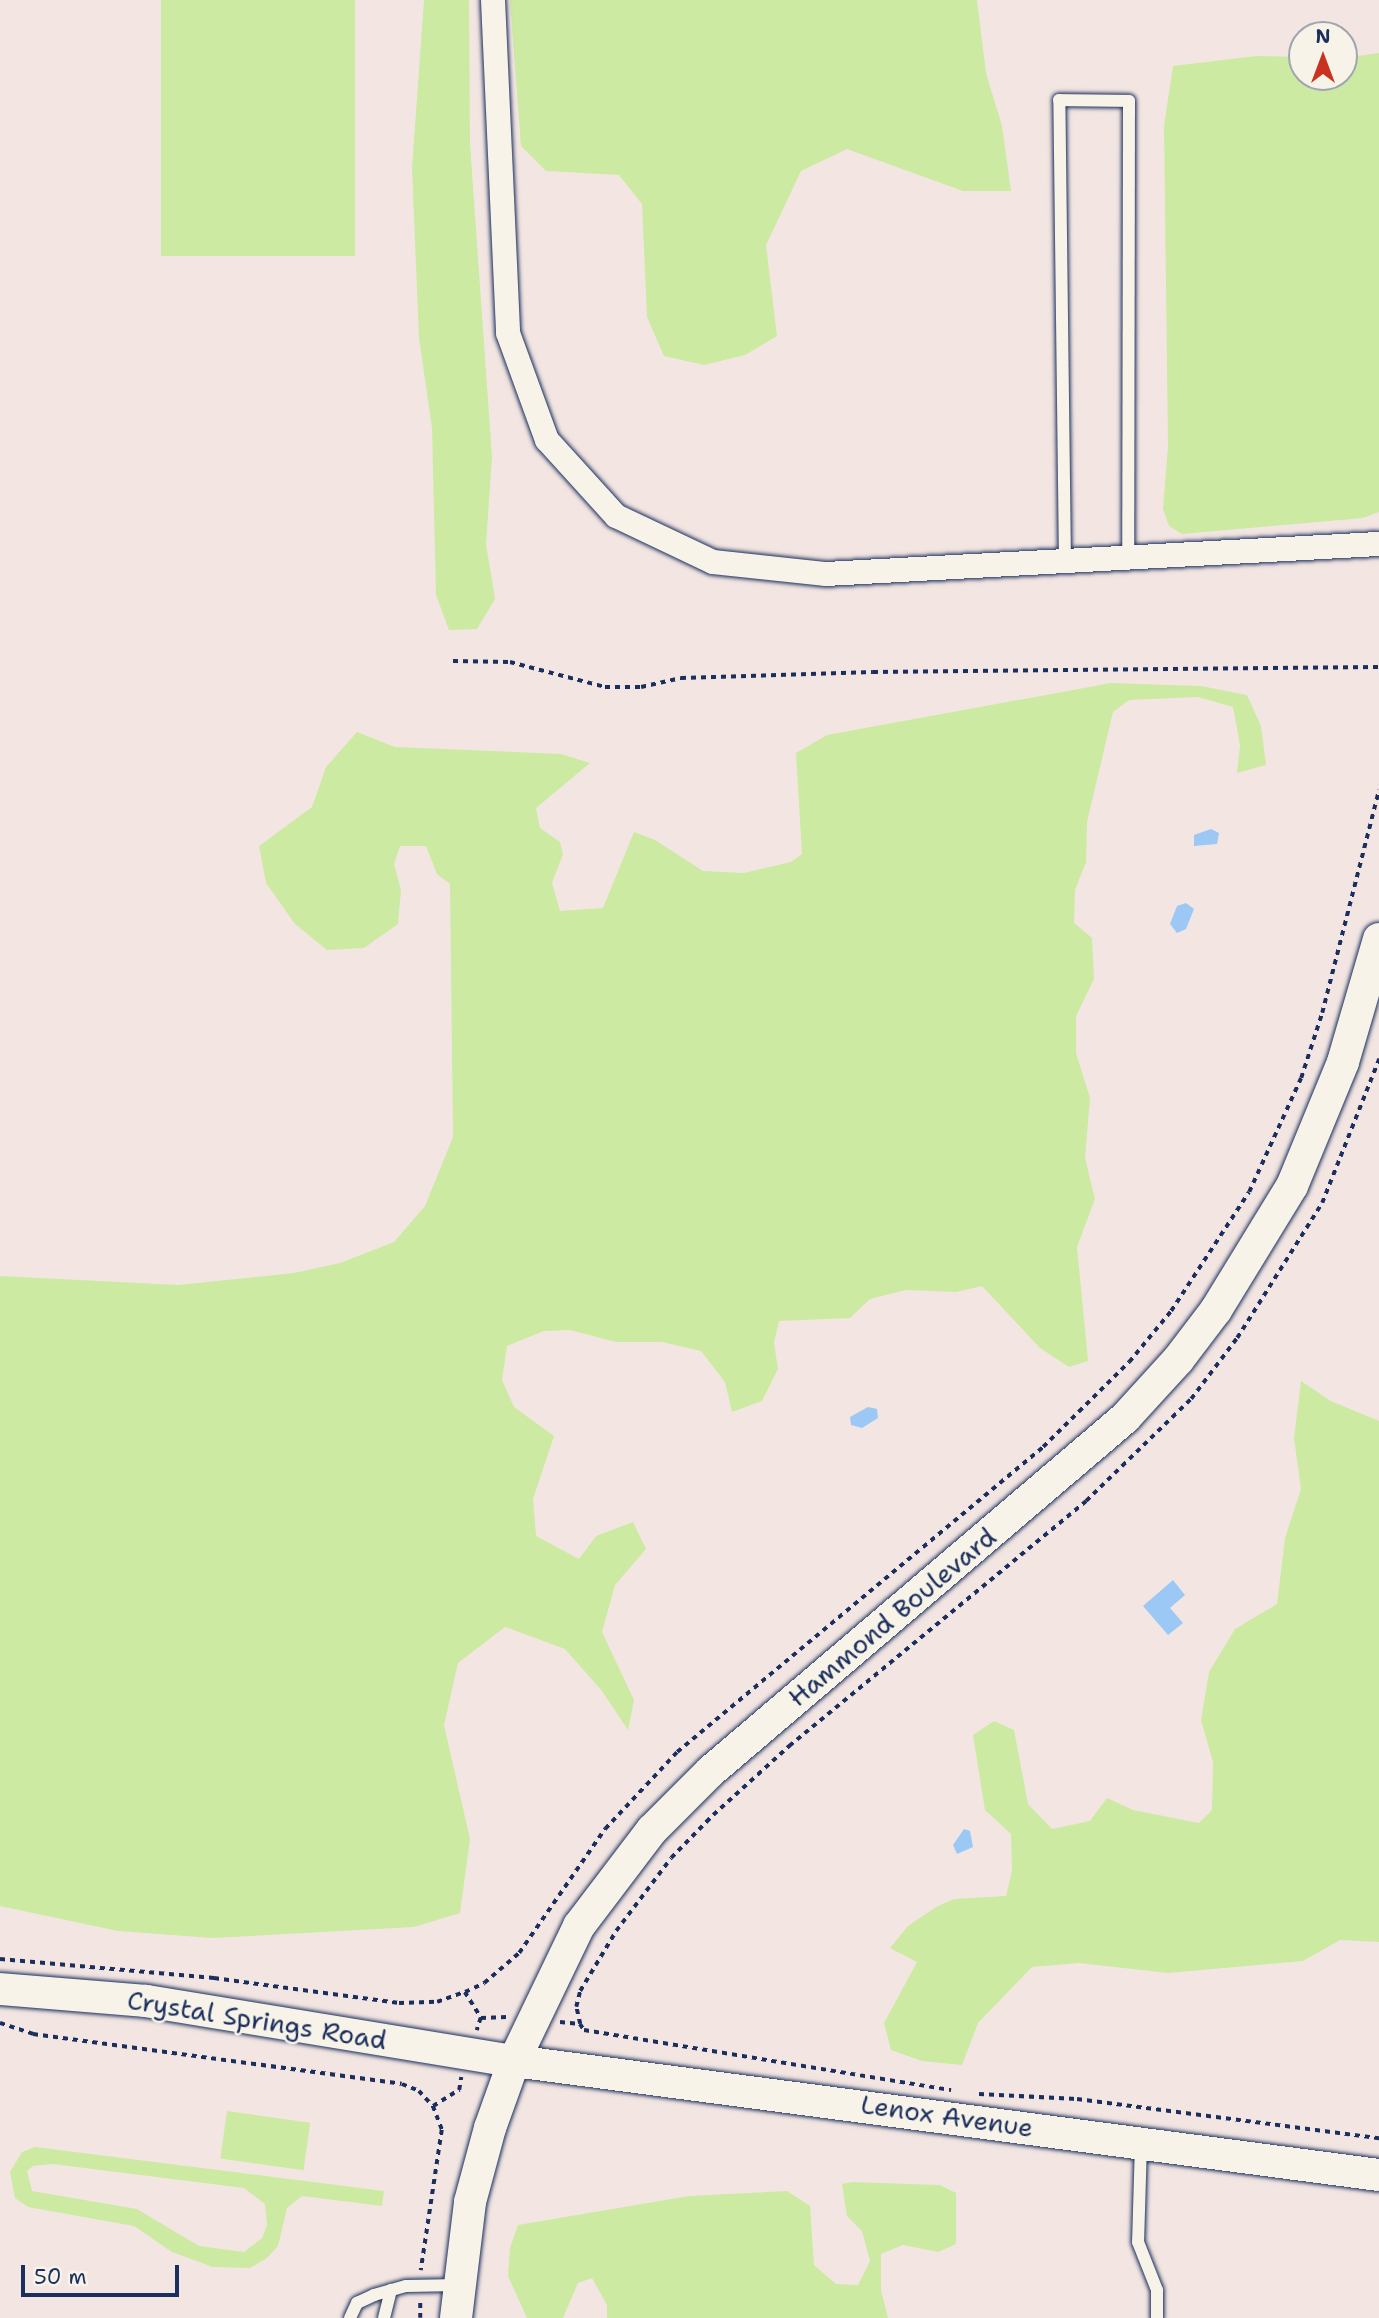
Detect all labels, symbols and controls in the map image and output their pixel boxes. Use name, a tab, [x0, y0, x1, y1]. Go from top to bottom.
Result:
north arrow	[1288, 21, 1358, 91]
text: N	[1315, 24, 1331, 49]
street label: Hammond Boulevard	[782, 1521, 1002, 1713]
street label: Crystal Springs Road	[125, 1984, 389, 2056]
street label: Lenox Avenue	[859, 2088, 1035, 2144]
scale bar	[24, 2252, 182, 2296]
text: 50 m	[34, 2263, 87, 2291]

